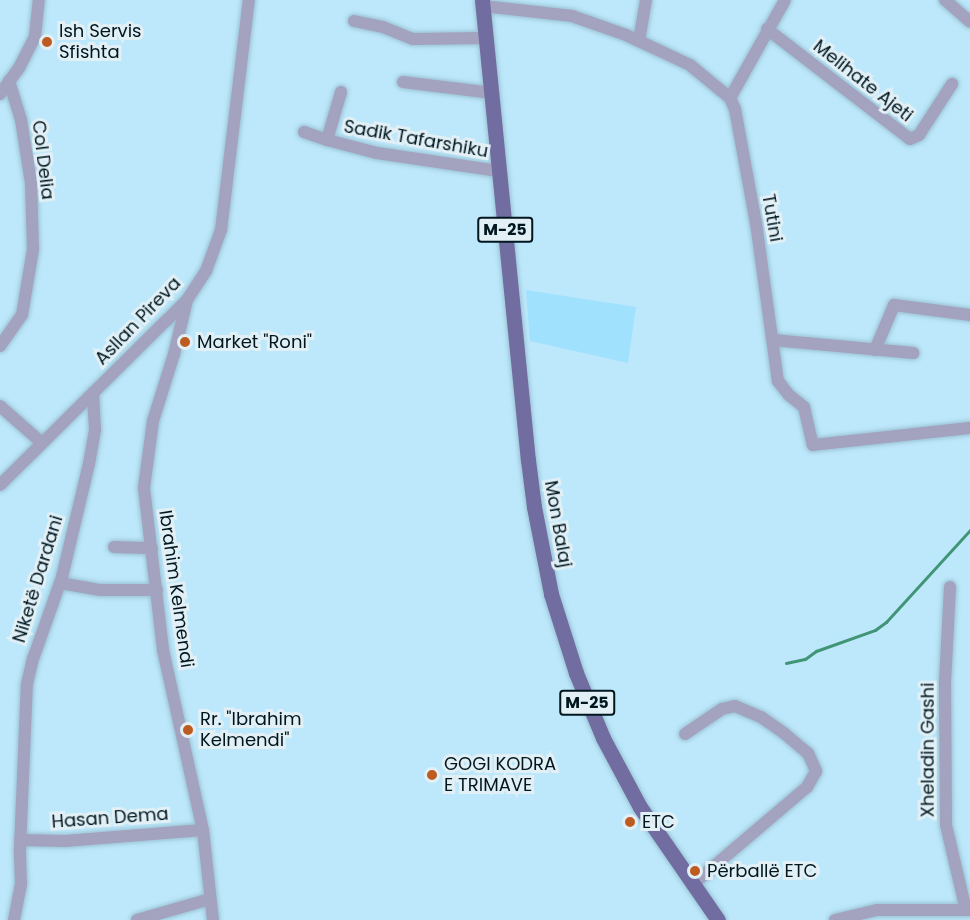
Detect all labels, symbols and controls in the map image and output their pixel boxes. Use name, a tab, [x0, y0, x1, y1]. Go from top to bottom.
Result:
place label: Ish Servis Sfishta	[59, 21, 142, 63]
marker: Ish Servis Sfishta	[40, 35, 54, 49]
street label: Melihate Ajeti	[809, 35, 917, 127]
street label: Sadik Tafarshiku	[342, 116, 490, 162]
street label: Col Delia	[27, 119, 59, 201]
street label: Tutini	[757, 192, 787, 244]
road number: M-25	[476, 217, 534, 243]
street label: Asllan Pireva	[91, 273, 185, 369]
place label: Market "Roni"	[197, 331, 312, 353]
marker: Market "Roni"	[178, 335, 192, 349]
street label: Mon Balaj	[540, 479, 576, 569]
street label: Ibrahim Kelmendi	[154, 509, 198, 669]
street label: Niketë Dardani	[8, 513, 68, 645]
street label: Xheladin Gashi	[917, 683, 939, 817]
road number: M-25	[558, 690, 616, 716]
place label: Rr. "Ibrahim Kelmendi"	[200, 709, 301, 752]
marker: Rr. "Ibrahim Kelmendi"	[181, 723, 195, 737]
place label: GOGI KODRA E TRIMAVE	[444, 754, 556, 796]
marker: GOGI KODRA E TRIMAVE	[425, 768, 439, 782]
street label: Hasan Dema	[51, 803, 169, 833]
place label: ETC	[642, 811, 675, 833]
marker: ETC	[623, 815, 637, 829]
place label: Përballë ETC	[707, 860, 817, 882]
marker: Përballë ETC	[688, 864, 702, 878]

